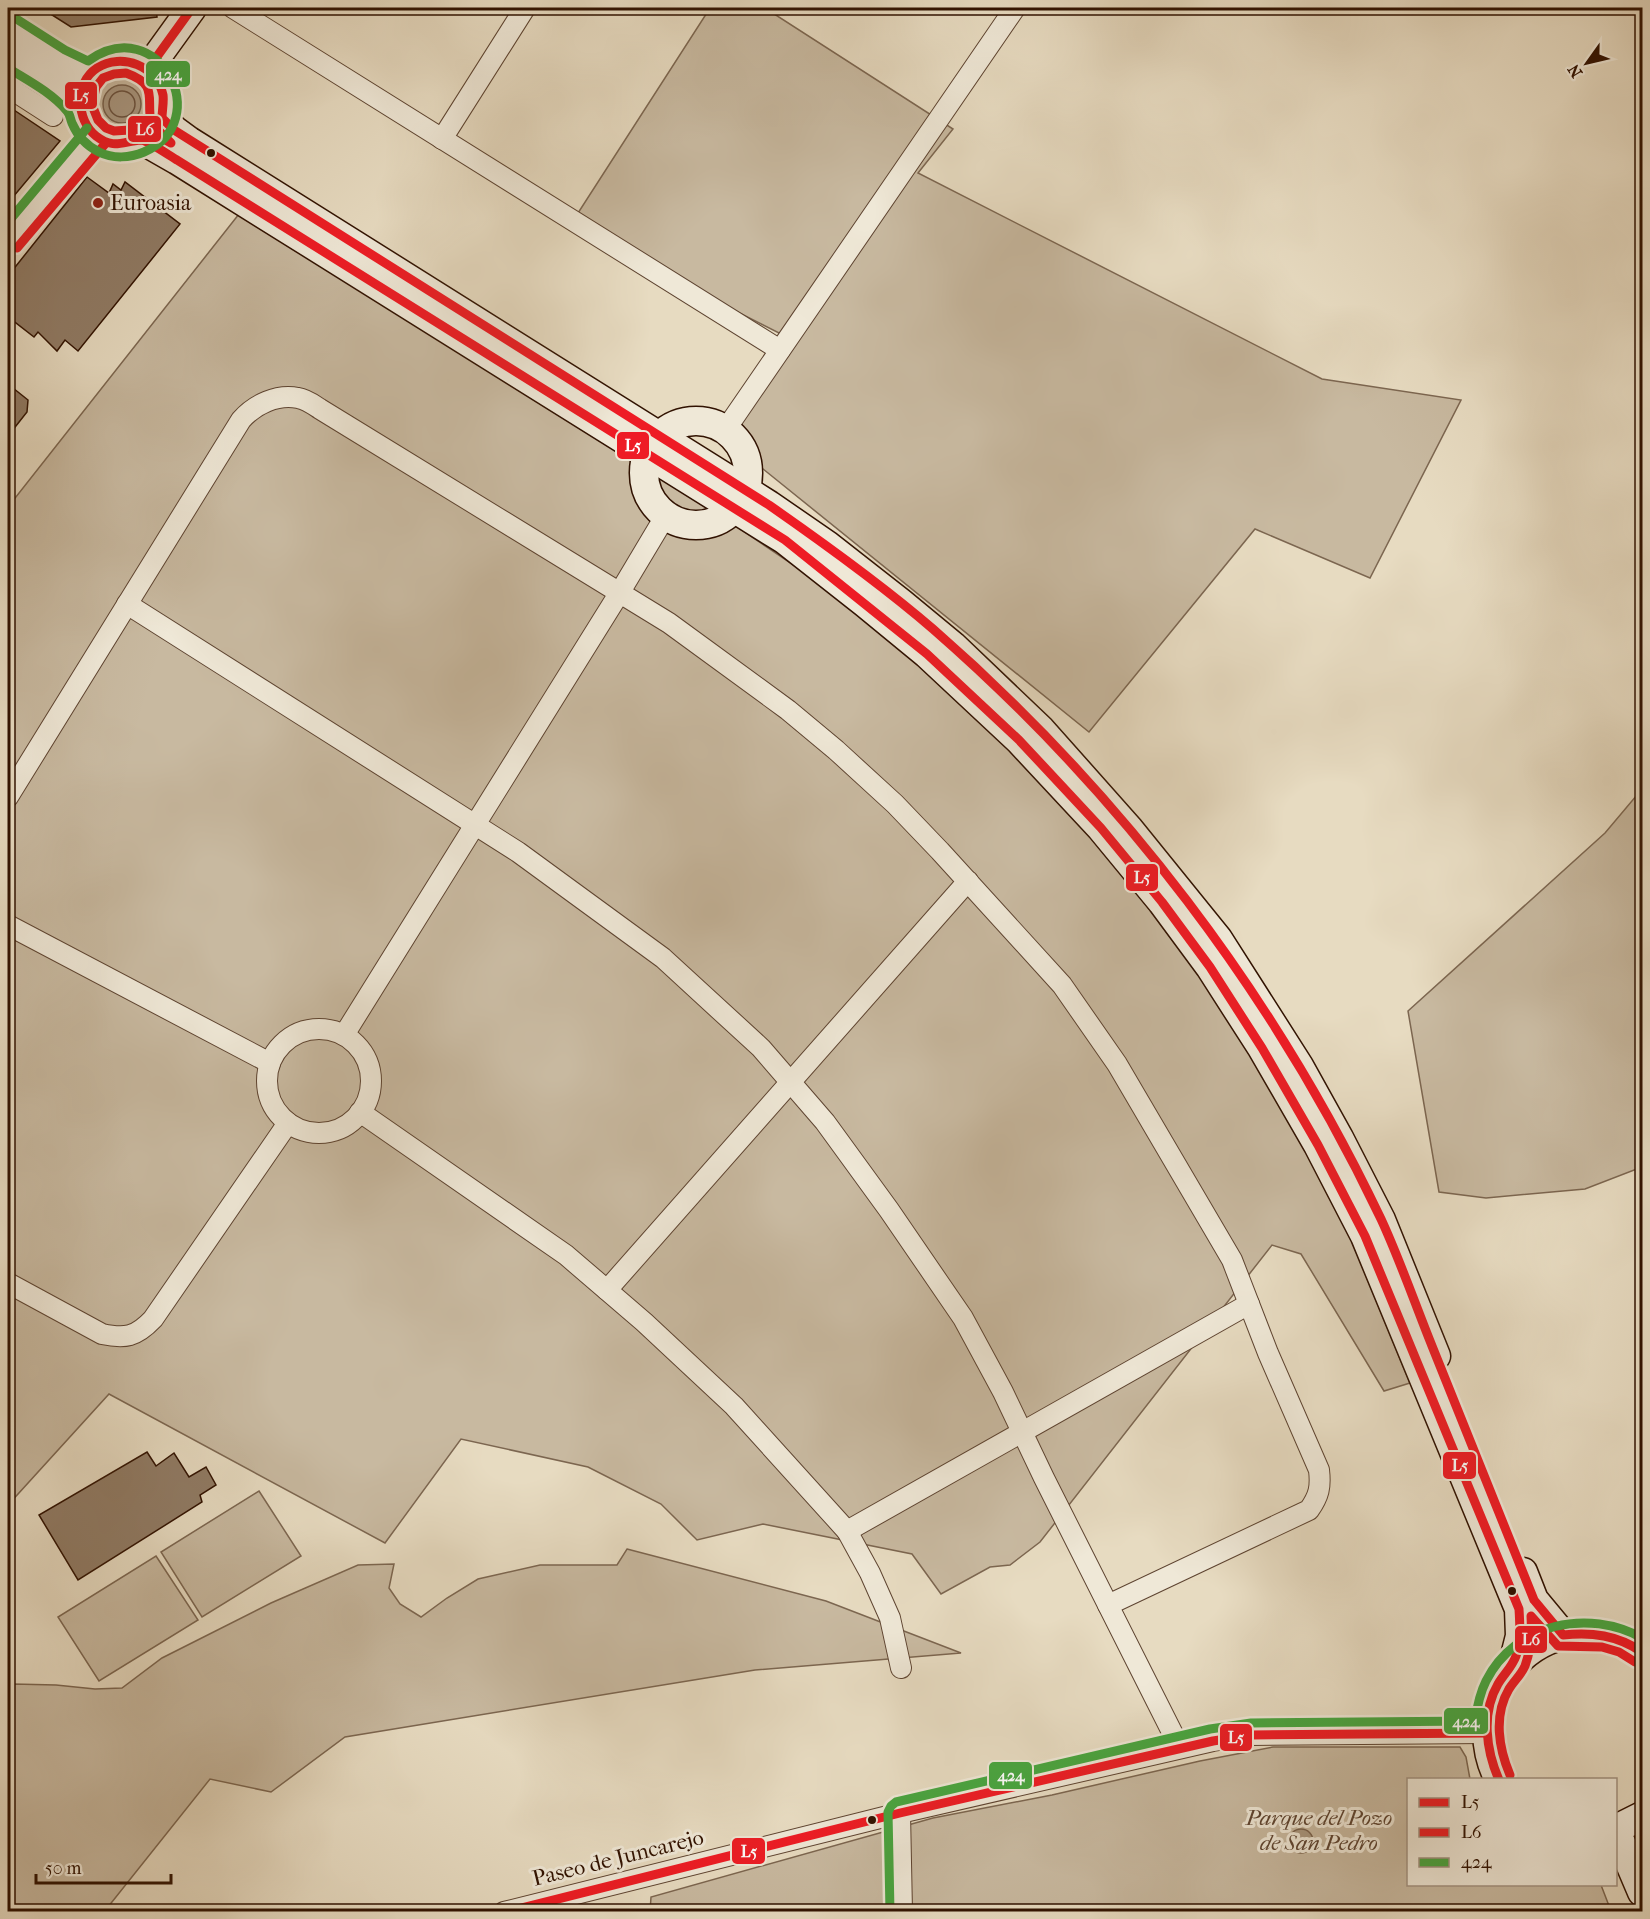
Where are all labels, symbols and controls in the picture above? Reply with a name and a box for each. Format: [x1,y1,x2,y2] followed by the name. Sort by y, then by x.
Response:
[1557,33,1617,93] north arrow
[145,60,191,88] line badge: 424
[1563,60,1586,81] text: N
[153,65,183,85] text: 424
[64,81,98,110] line badge: L5
[73,86,89,105] text: L5
[127,115,162,143] line badge: L6
[136,120,154,139] text: L6
[205,147,217,159] unlabelled marker
[110,190,192,216] place label: Euroasia
[91,196,105,210] marker: Euroasia
[616,431,650,460] line badge: L5
[625,436,641,455] text: L5
[1125,863,1159,892] line badge: L5
[1134,868,1150,887] text: L5
[1442,1451,1477,1480] line badge: L5
[1452,1456,1468,1475] text: L5
[1506,1585,1518,1597] unlabelled marker
[1514,1625,1548,1654] line badge: L6
[1522,1630,1540,1649] text: L6
[1443,1707,1489,1735] line badge: 424
[1451,1712,1481,1732] text: 424
[1219,1723,1253,1752] line badge: L5
[1228,1728,1244,1747] text: L5
[988,1761,1033,1790] line badge: 424
[996,1766,1026,1786] text: 424
[1407,1778,1617,1886] legend
[1461,1792,1480,1813] text: L5
[1245,1805,1392,1856] park label: Parque del Pozo de San Pedro
[866,1814,878,1826] unlabelled marker
[1461,1822,1482,1843] text: L6
[530,1824,706,1892] street label: Paseo de Juncarejo
[731,1837,766,1865] line badge: L5
[741,1842,757,1861] text: L5
[36,1847,171,1885] scale bar
[1461,1852,1492,1873] text: 424
[45,1858,82,1879] text: 50 m

